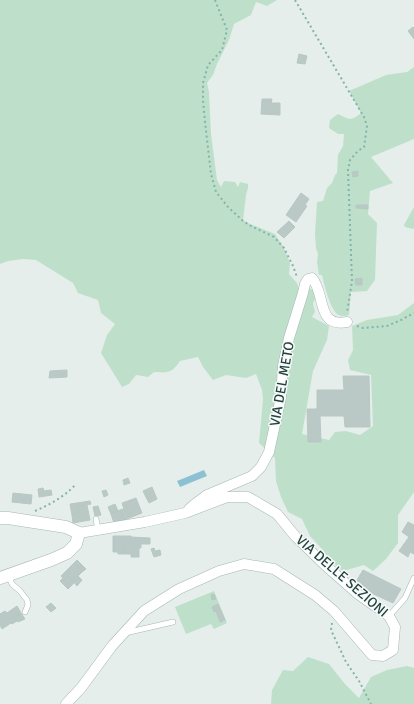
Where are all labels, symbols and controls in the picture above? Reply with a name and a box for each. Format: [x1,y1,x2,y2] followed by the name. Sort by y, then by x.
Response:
[266,340,298,428] street label: VIA DEL METO
[292,531,392,621] street label: VIA DELLE SEZIONI

